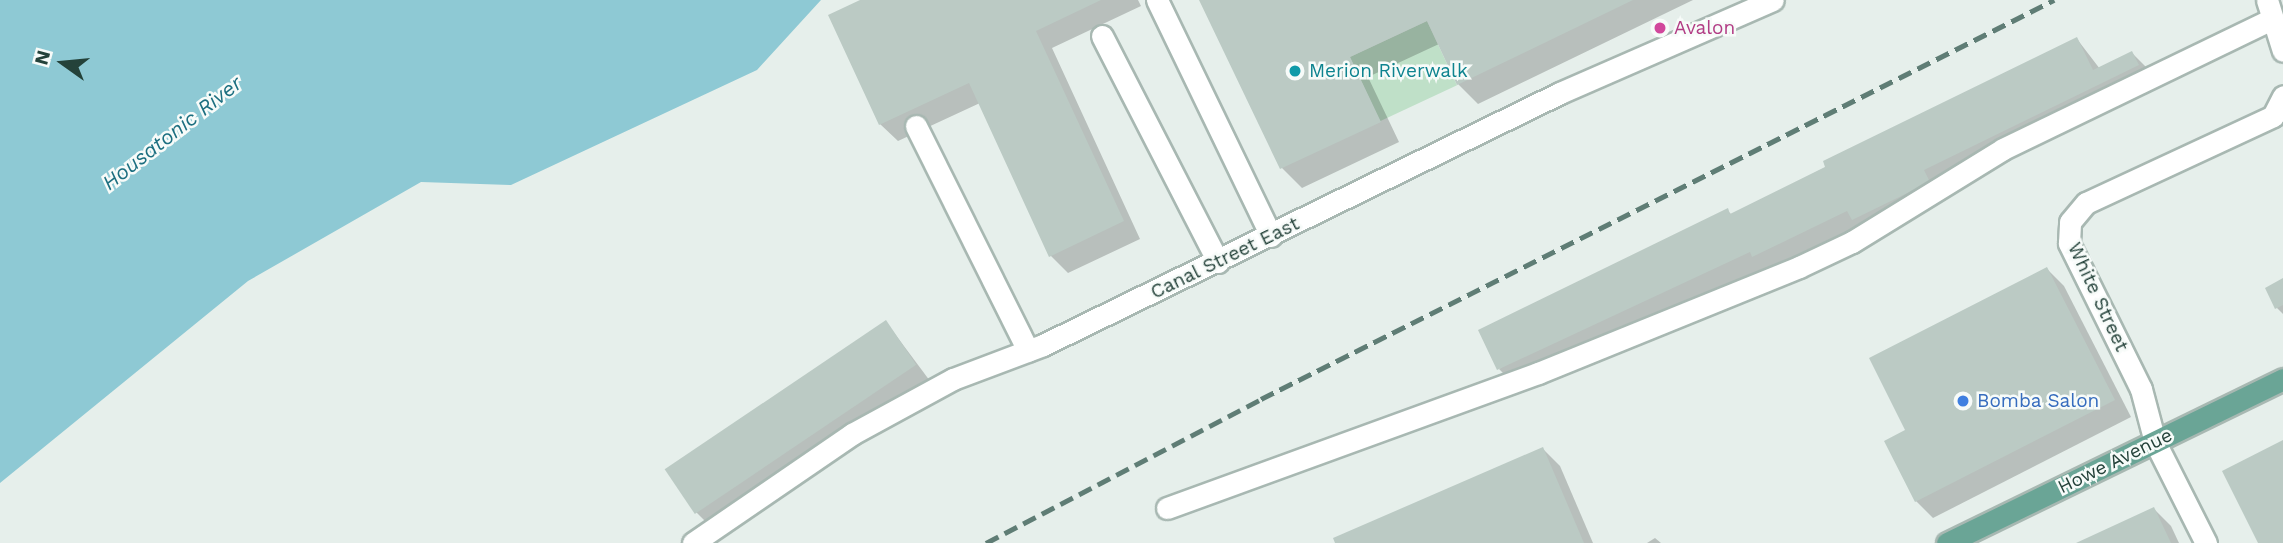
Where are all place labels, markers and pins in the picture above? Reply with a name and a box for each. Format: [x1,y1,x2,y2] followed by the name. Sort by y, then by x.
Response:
[1674,17,1735,39] place label: Avalon
[1652,20,1668,36] marker: Avalon
[1309,60,1468,82] place label: Merion Riverwalk
[1287,63,1303,79] marker: Merion Riverwalk
[1977,390,2100,412] place label: Bomba Salon
[1955,393,1971,409] marker: Bomba Salon

